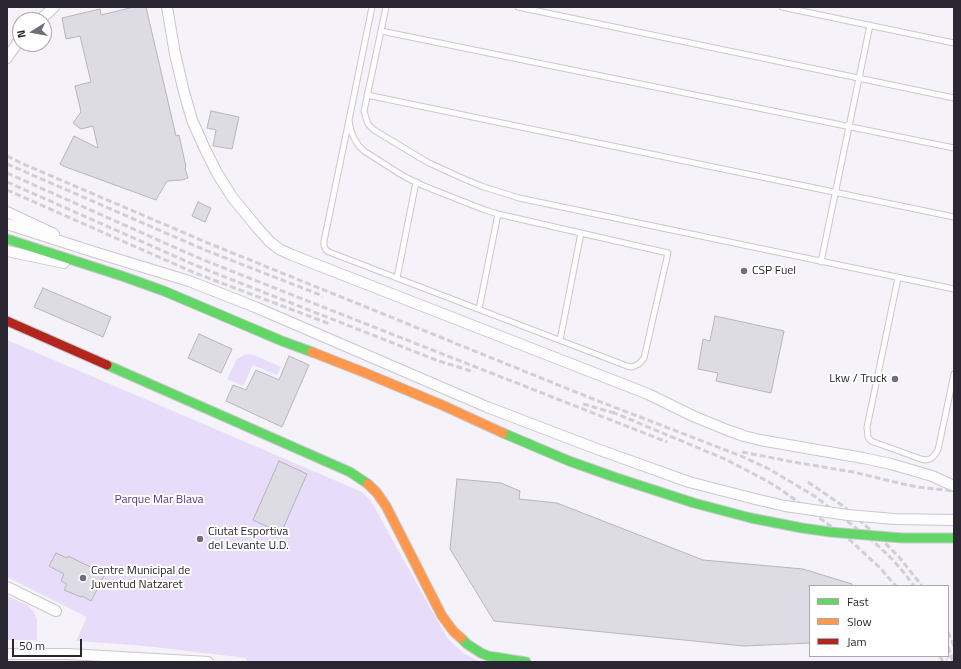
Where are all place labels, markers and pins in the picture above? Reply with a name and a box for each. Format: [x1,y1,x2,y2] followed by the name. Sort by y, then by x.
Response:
[752,264,796,278] place label: CSP Fuel
[739,266,749,276] marker: CSP Fuel
[829,372,887,386] place label: Lkw / Truck
[890,374,900,384] marker: Lkw / Truck
[208,525,289,553] place label: Ciutat Esportiva del Levante U.D.
[195,534,205,544] marker: Ciutat Esportiva del Levante U.D.
[91,564,190,592] place label: Centre Municipal de Juventud Natzaret
[78,573,88,583] marker: Centre Municipal de Juventud Natzaret

